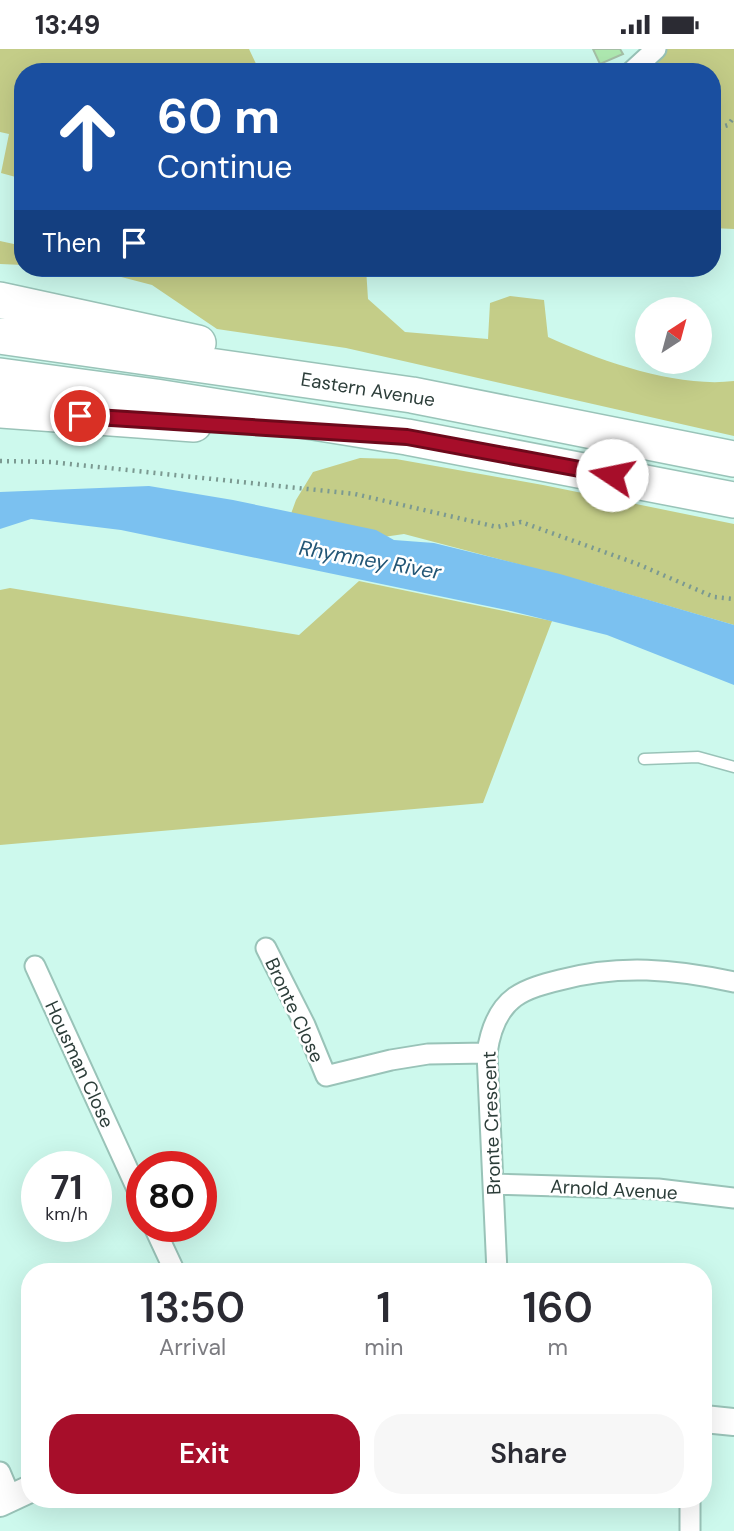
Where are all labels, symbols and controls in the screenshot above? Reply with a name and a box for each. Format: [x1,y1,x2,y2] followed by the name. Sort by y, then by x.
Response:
[35,8,100,42] text: 13:49
[157,84,280,148] text: 60 m
[42,91,133,182] icon: ahead
[157,146,292,188] text: Continue
[115,224,153,262] icon: arrive
[42,226,101,260] text: Then
[635,297,712,375] north arrow
[635,297,712,374] map controls
[299,367,437,412] street label: Eastern Avenue
[50,386,110,446] pin
[61,397,99,435] icon: arrive
[575,438,649,512] position arrow
[297,534,444,586] water label: Rhymney River
[259,954,330,1067] street label: Bronte Close
[39,997,120,1132] street label: Housman Close
[476,1051,507,1195] street label: Bronte Crescent
[126,1151,217,1242] speed limit sign: 80
[50,1164,83,1210] text: 71
[550,1174,678,1205] street label: Arnold Avenue
[45,1202,88,1226] text: km/h
[140,1280,245,1335] text: 13:50
[376,1280,391,1335] text: 1
[522,1280,593,1335] text: 160
[159,1332,226,1362] text: Arrival
[364,1332,403,1362] text: min
[547,1332,568,1362] text: m
[49,1414,360,1494] button: Exit
[374,1414,684,1494] button: Share

